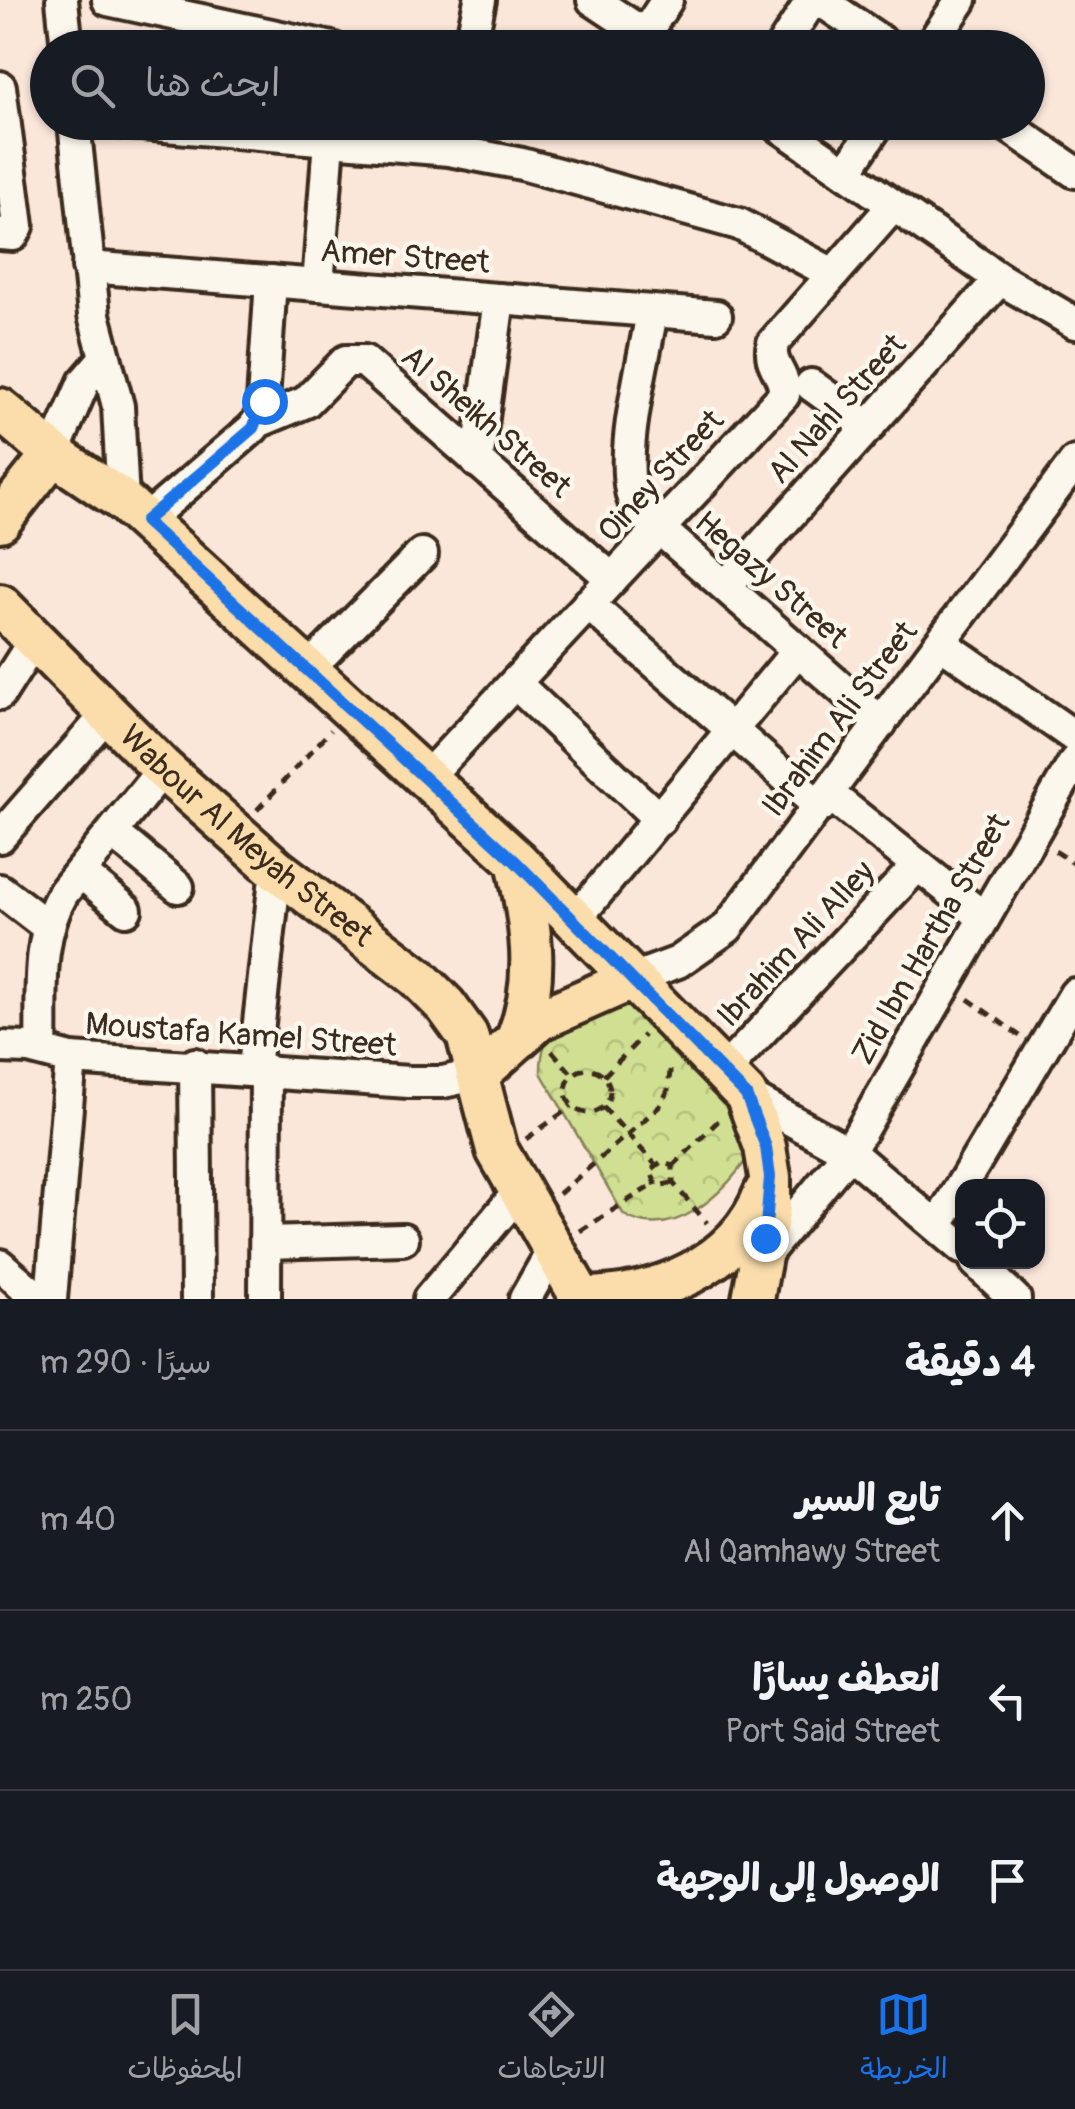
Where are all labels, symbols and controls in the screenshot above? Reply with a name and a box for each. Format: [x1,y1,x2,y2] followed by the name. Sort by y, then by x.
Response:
[30,30,1045,140] search box
[65,58,120,113] icon: search
[145,60,280,108] text: ابحث هنا
[319,231,491,283] street label: Amer Street
[759,326,915,492] street label: Al Nahl Street
[393,337,579,507] street label: Al Sheikh Street
[242,379,288,425] route start
[589,401,733,551] street label: Oiney Street
[686,503,856,657] street label: Hegazy Street
[753,613,927,825] street label: Ibrahim Ali Street
[111,717,381,956] street label: Wabour Al Meyah Street
[843,806,1019,1072] street label: Zid Ibn Hartha Street
[709,852,884,1036] street label: Ibrahim Ali Alley
[84,1004,398,1066] street label: Moustafa Kamel Street
[955,1179,1045,1269] map controls
[955,1179,1045,1269] button: locate
[743,1216,789,1262] route end
[905,1337,1035,1389] text: 4 دقيقة
[40,1343,212,1383] text: سيرًا · 290 m
[796,1475,940,1523] text: تابع السير
[980,1493,1035,1548] icon: ahead
[40,1500,116,1540] text: 40 m
[683,1532,940,1572] text: Al Qamhawy Street
[752,1655,940,1703] text: انعطف يسارًا
[980,1673,1035,1728] icon: left
[40,1680,132,1720] text: 250 m
[725,1712,940,1752] text: Port Said Street
[980,1853,1035,1908] icon: arrive
[656,1855,940,1903] text: الوصول إلى الوجهة
[127,1987,243,2093] tab: المحفوظات
[497,1987,606,2093] tab: الاتجاهات
[860,1987,948,2093] tab: الخريطة

